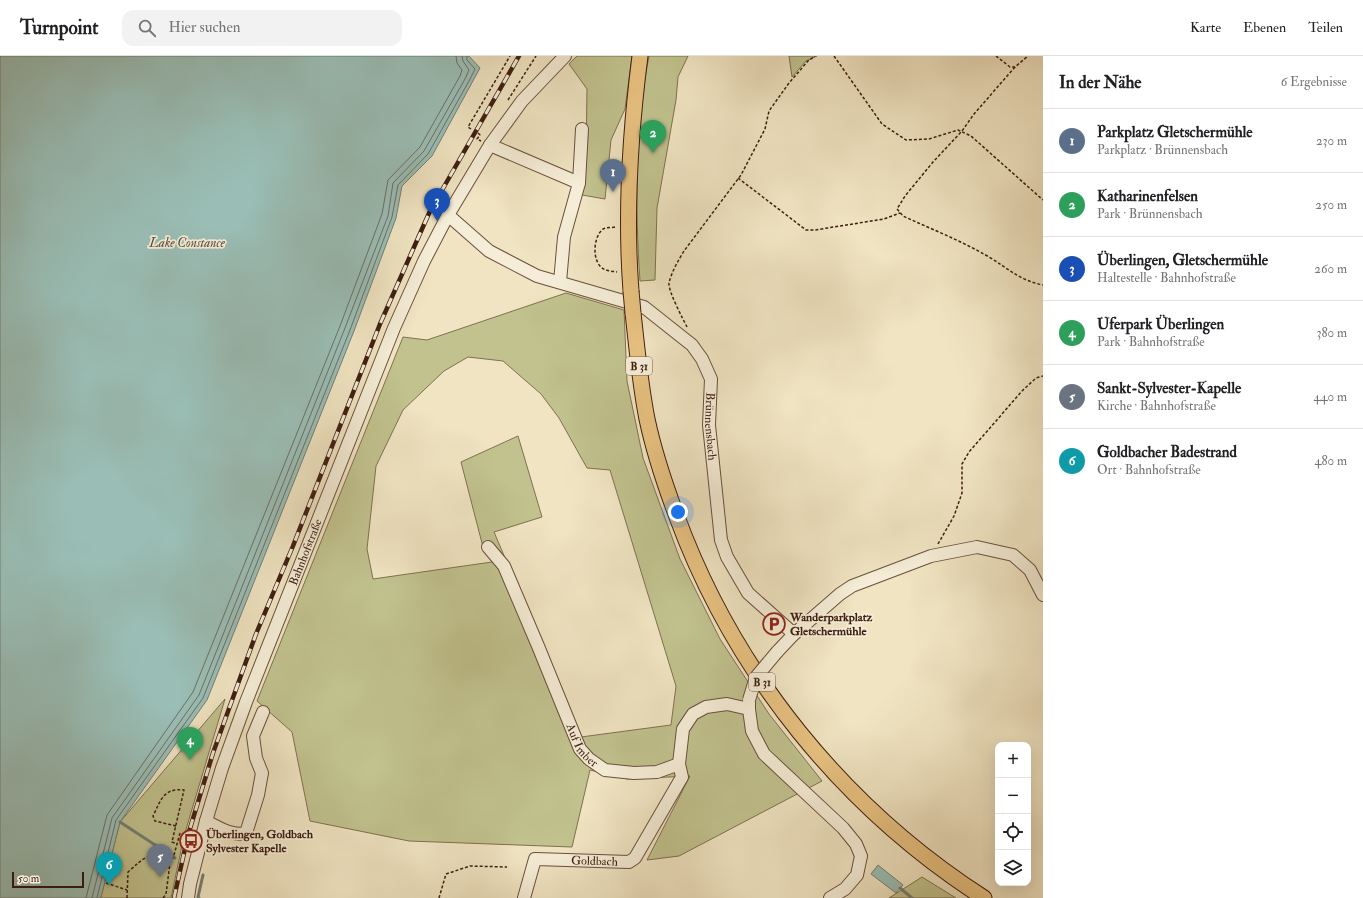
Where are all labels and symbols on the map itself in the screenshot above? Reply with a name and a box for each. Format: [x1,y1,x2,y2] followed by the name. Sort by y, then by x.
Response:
[640,120,666,153] pin: 2
[600,159,626,192] pin: 1
[424,188,450,221] pin: 3
[148,235,225,251] water label: Lake Constance
[626,357,652,375] road number: B 31
[701,392,720,462] street label: Brünnensbach
[668,502,688,522] your location
[285,517,325,587] street label: Bahnhofstraße
[789,610,873,639] place label: Wanderparkplatz Gletschermühle
[761,611,787,637] parking icon: Wanderparkplatz Gletschermühle
[749,673,775,691] road number: B 31
[563,720,601,771] street label: Auf Imber
[177,727,203,760] pin: 4
[206,827,314,856] place label: Überlingen, Goldbach Sylvester Kapelle
[178,828,204,854] bus stop icon: Überlingen, Goldbach Sylvester Kapelle
[147,844,173,877] pin: 5
[96,852,122,885] pin: 6
[571,853,619,869] street label: Goldbach
[12,870,84,889] scale bar

